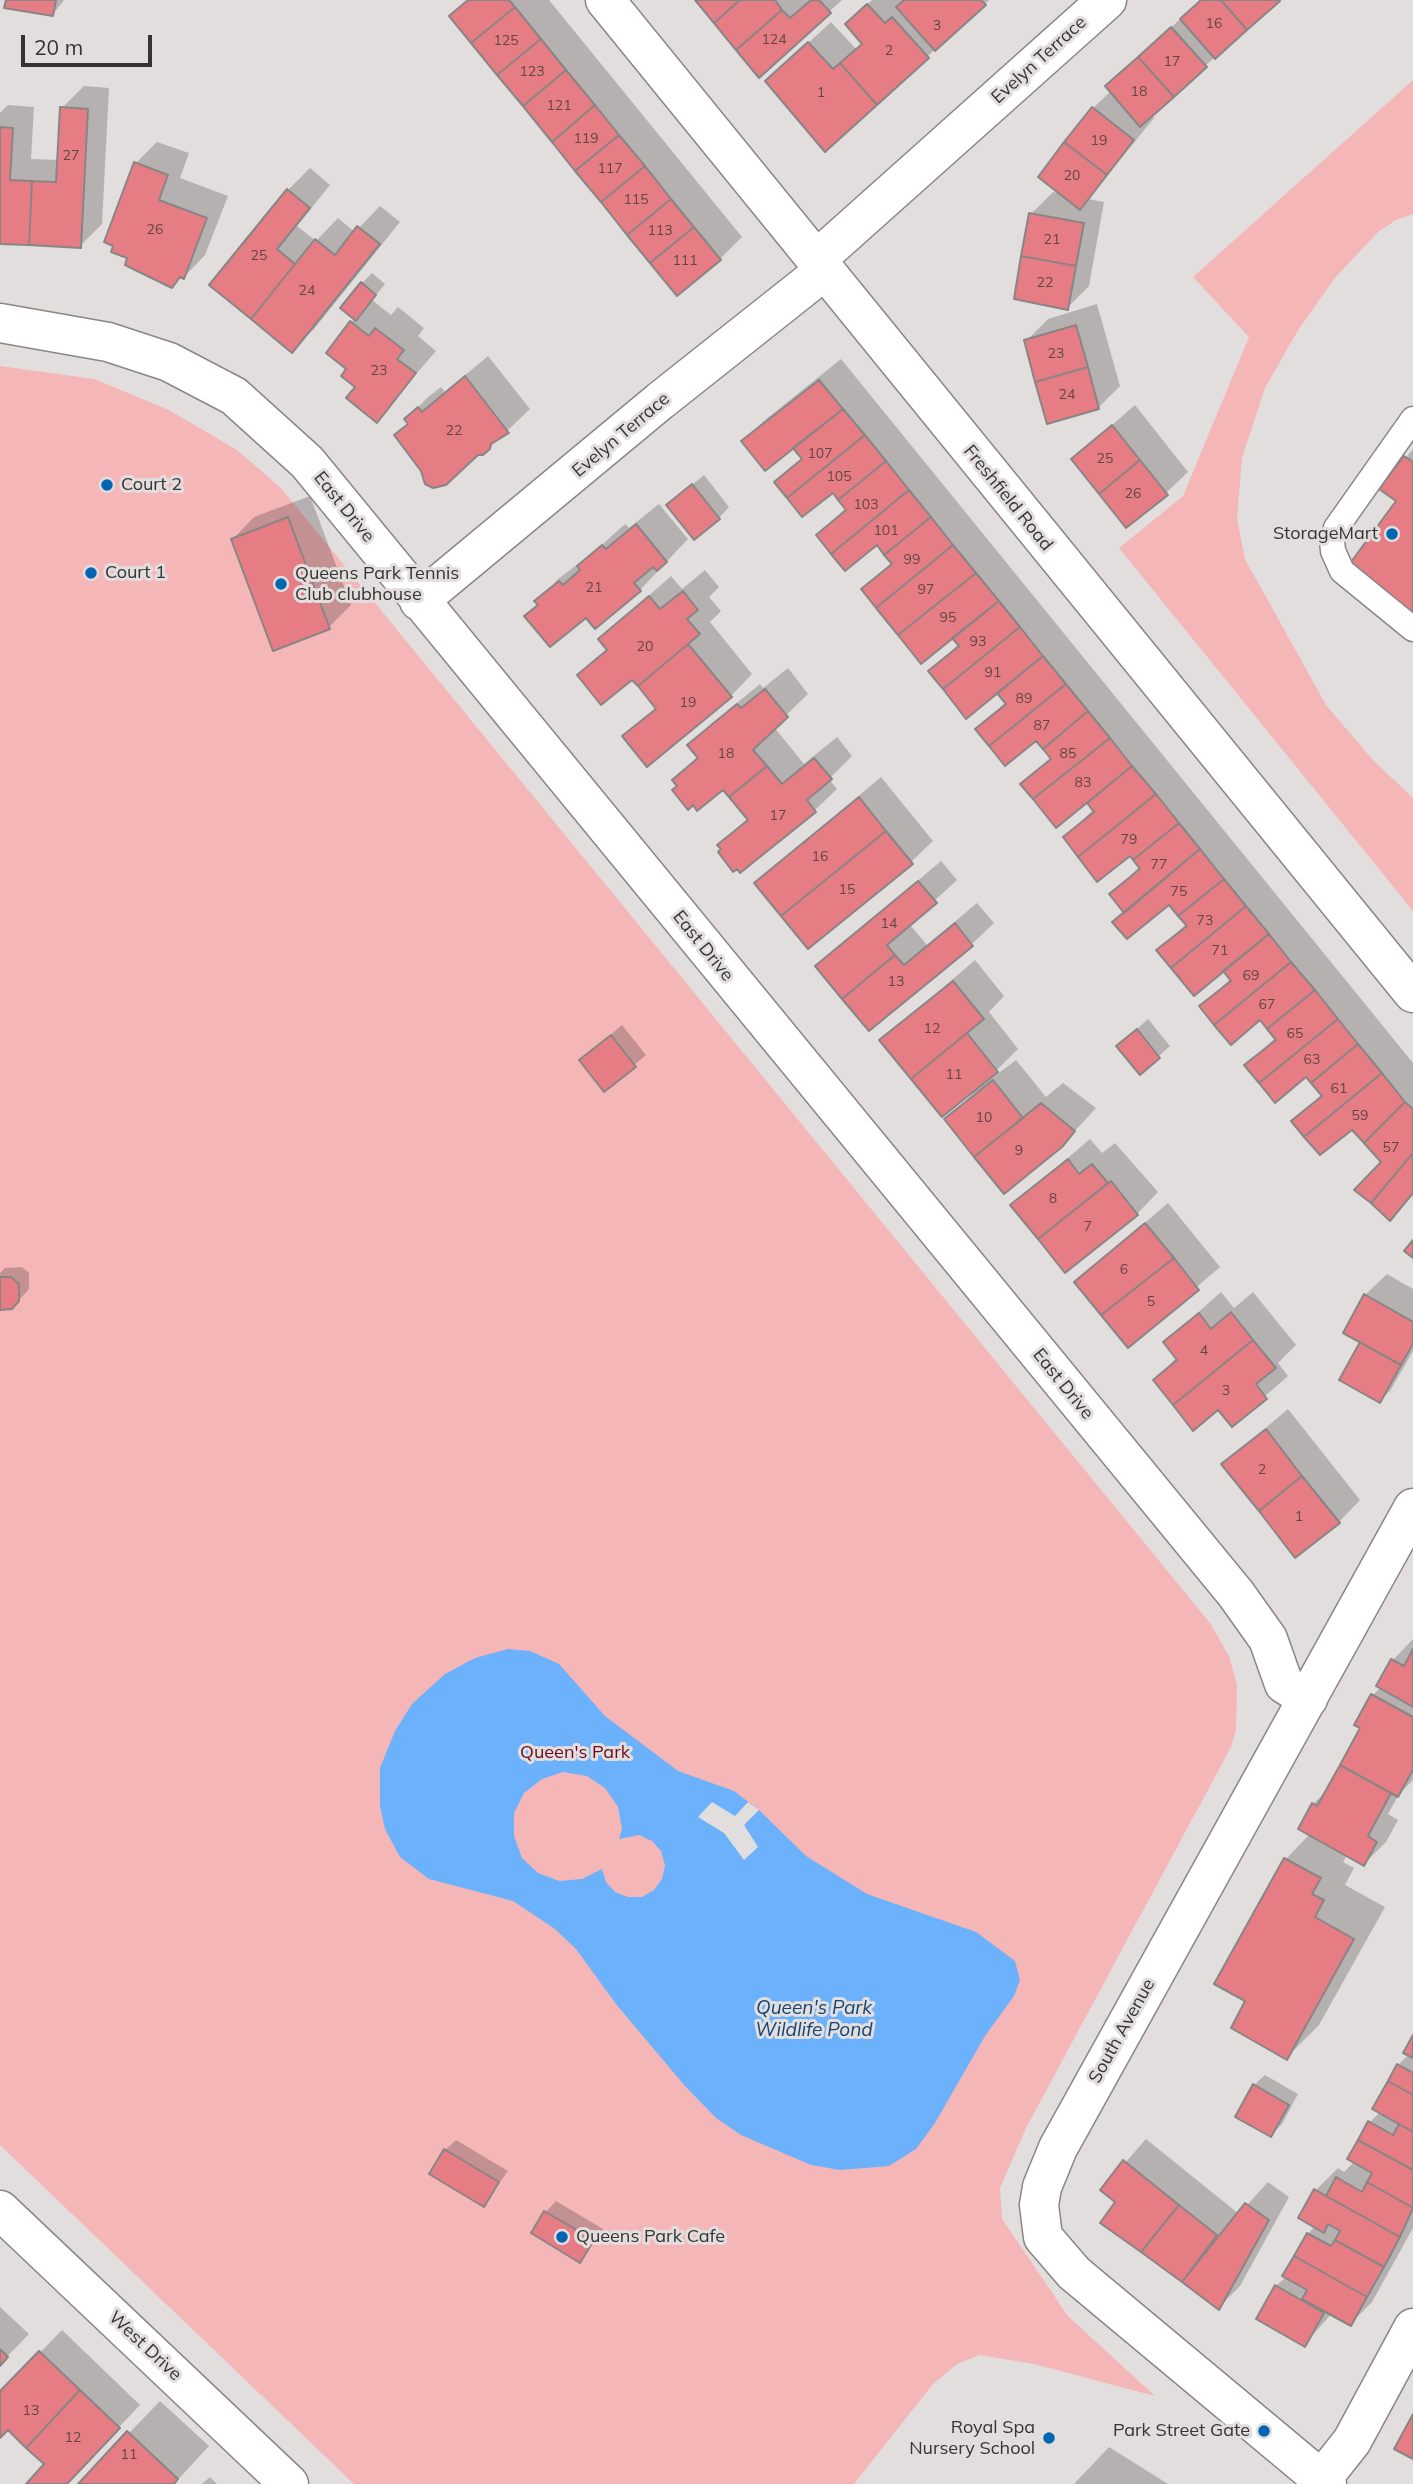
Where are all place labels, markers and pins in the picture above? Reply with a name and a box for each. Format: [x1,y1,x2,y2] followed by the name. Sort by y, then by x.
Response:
[121,474,182,496] place label: Court 2
[99,477,115,493] marker: Court 2
[1273,523,1378,545] place label: StorageMart
[1384,526,1400,542] marker: StorageMart
[105,562,166,584] place label: Court 1
[295,563,459,606] place label: Queens Park Tennis Club clubhouse
[83,565,99,581] marker: Court 1
[273,576,289,592] marker: Queens Park Tennis Club clubhouse
[576,2226,725,2248] place label: Queens Park Cafe
[554,2229,570,2245] marker: Queens Park Cafe
[909,2417,1035,2460] place label: Royal Spa Nursery School
[1113,2420,1250,2442] place label: Park Street Gate
[1256,2423,1272,2439] marker: Park Street Gate
[1041,2430,1057,2446] marker: Royal Spa Nursery School

